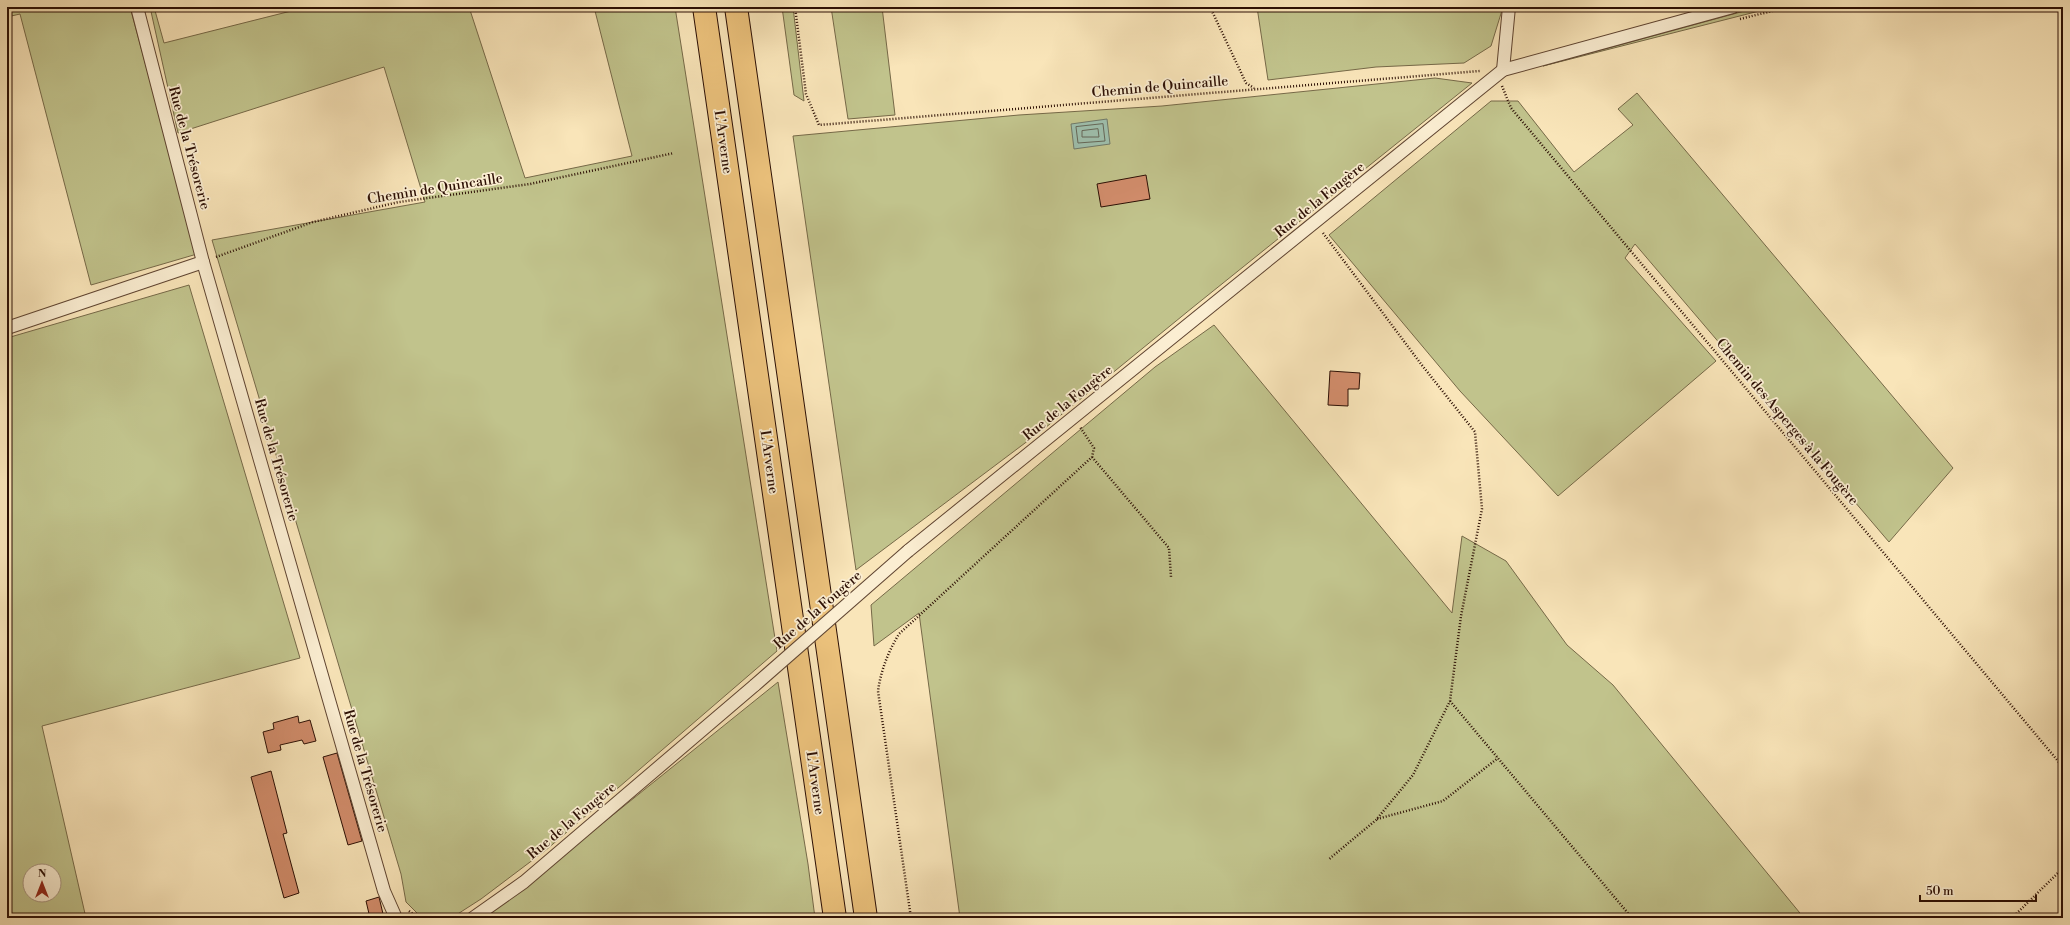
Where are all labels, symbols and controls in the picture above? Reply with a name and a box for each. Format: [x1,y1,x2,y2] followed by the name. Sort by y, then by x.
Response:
[1091,72,1229,102] street label: Chemin de Quincaille
[164,84,214,212] street label: Rue de la Trésorerie
[710,109,736,175] street label: L'Arverne
[1271,158,1369,242] street label: Rue de la Fougère
[366,169,504,209] street label: Chemin de Quincaille
[1712,335,1862,509] street label: Chemin des Asperges à la Fougère
[1019,361,1117,445] street label: Rue de la Fougère
[250,397,302,523] street label: Rue de la Trésorerie
[756,429,782,495] street label: L'Arverne
[770,567,866,653] street label: Rue de la Fougère
[339,708,391,834] street label: Rue de la Trésorerie
[802,750,828,816] street label: L'Arverne
[524,778,620,864] street label: Rue de la Fougère
[22,863,62,903] north arrow
[38,867,47,881] text: N
[1920,877,2036,903] scale bar
[1926,884,1954,899] text: 50 m

